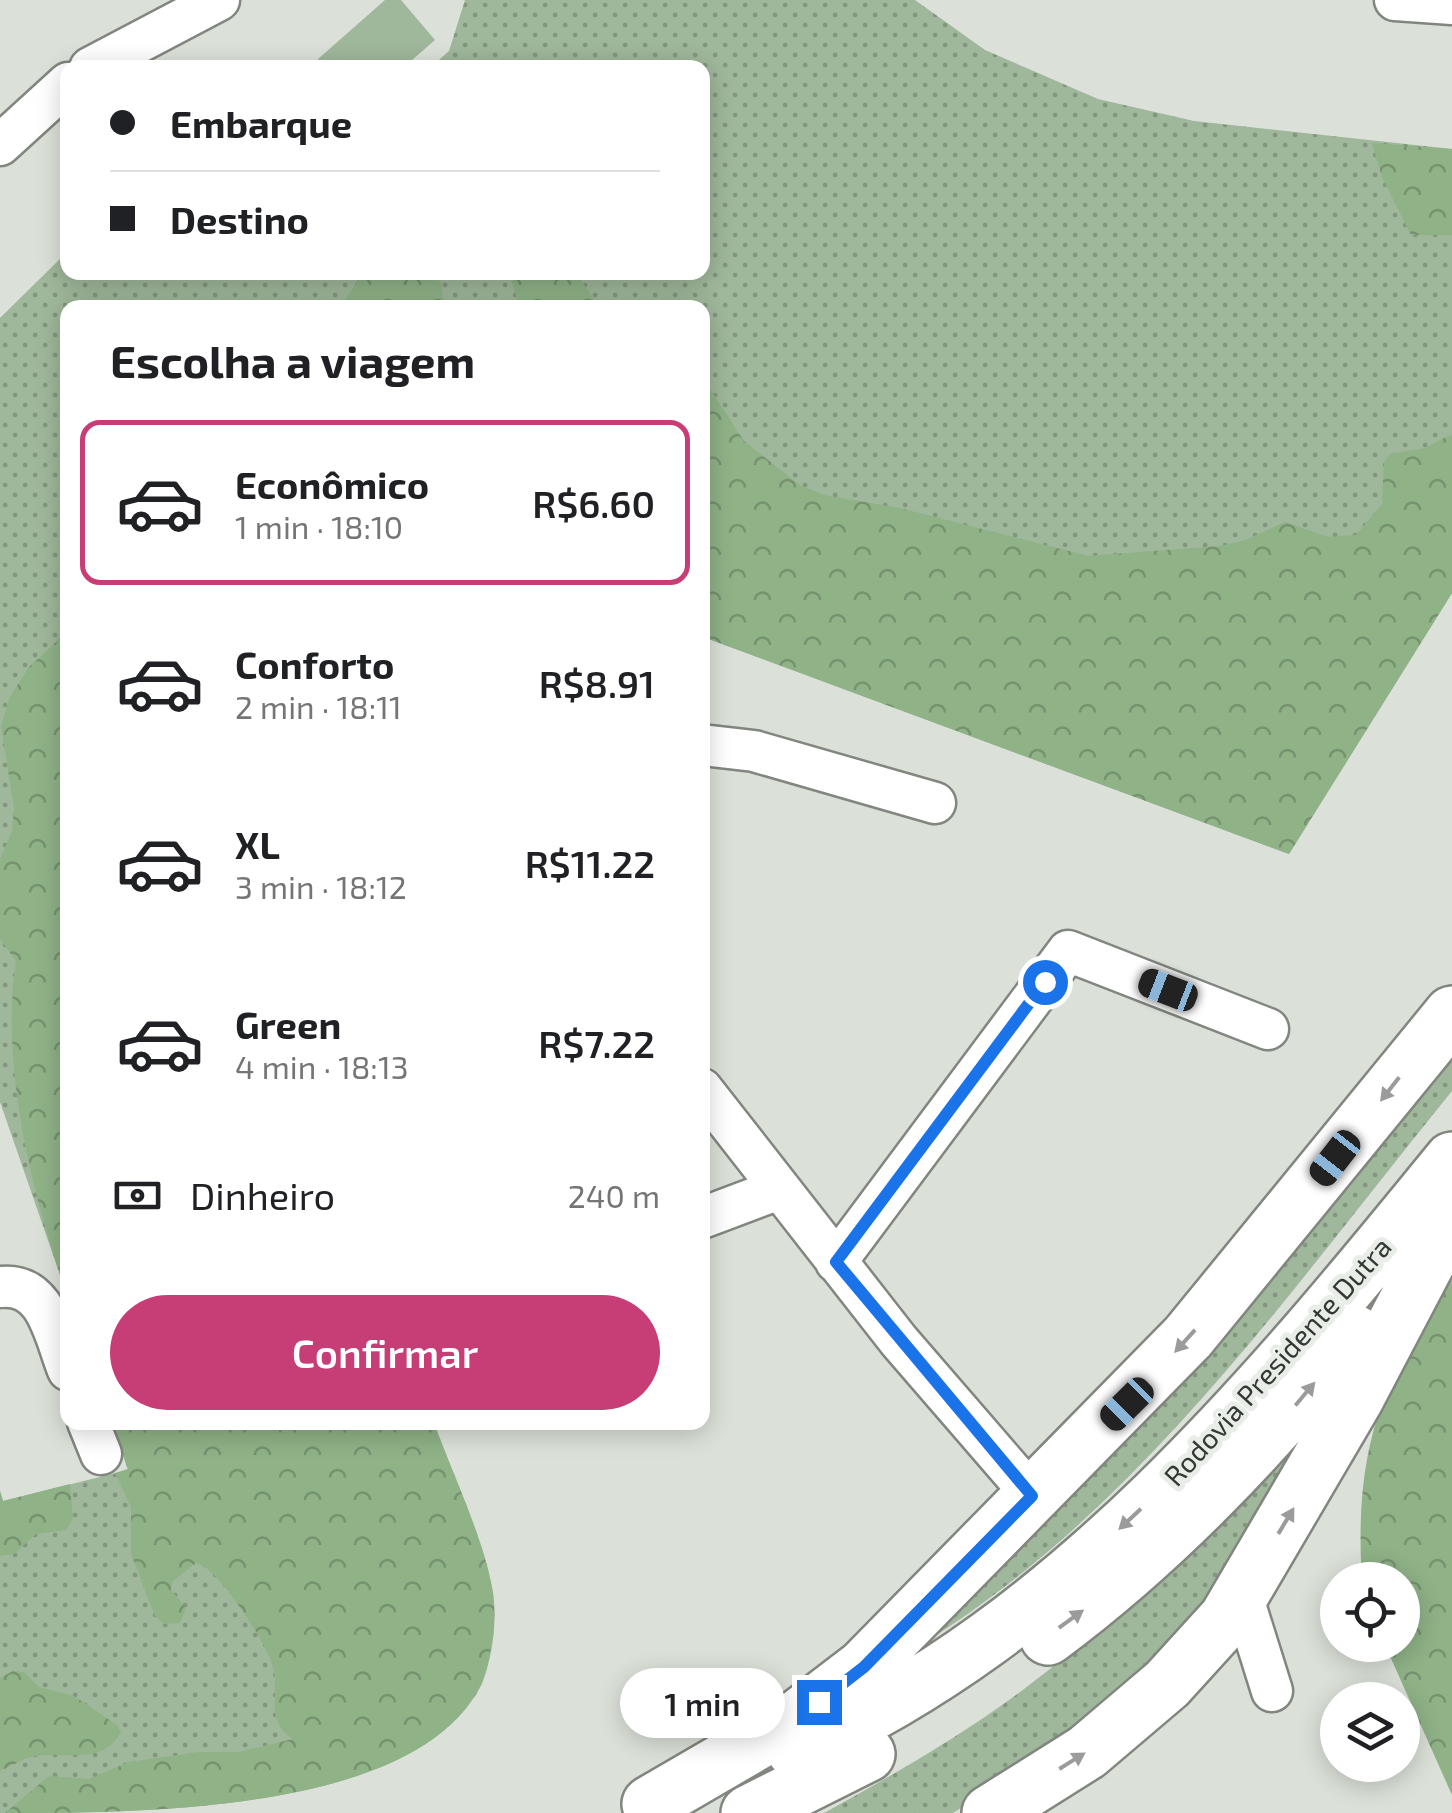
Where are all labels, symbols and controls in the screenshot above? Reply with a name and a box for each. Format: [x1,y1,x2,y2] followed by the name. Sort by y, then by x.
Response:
[170,100,352,146] text: Embarque
[170,196,309,242] text: Destino
[110,333,475,387] text: Escolha a viagem
[115,458,205,548] icon: car
[235,461,429,507] text: Econômico
[532,480,655,526] text: R$6.60
[235,507,403,545] text: 1 min · 18:10
[115,638,205,728] icon: car
[235,641,394,687] text: Conforto
[539,660,655,706] text: R$8.91
[235,687,402,725] text: 2 min · 18:11
[115,818,205,908] icon: car
[235,821,280,867] text: XL
[525,840,655,886] text: R$11.22
[235,867,407,905] text: 3 min · 18:12
[1023,960,1068,1005] route start
[1135,965,1201,1015] car
[115,998,205,1088] icon: car
[235,1001,341,1047] text: Green
[538,1020,655,1066] text: R$7.22
[235,1047,408,1085] text: 4 min · 18:13
[1380,1076,1401,1102] one-way arrow
[1305,1125,1365,1191] car
[110,1168,165,1223] icon: cash
[190,1172,335,1218] text: Dinheiro
[568,1176,660,1214] text: 240 m
[1156,1230,1398,1492] street label: Rodovia Presidente Dutra
[110,1295,660,1410] button: Confirmar
[1174,1328,1196,1353] one-way arrow
[1095,1372,1159,1436] car
[1294,1382,1315,1407] one-way arrow
[1118,1507,1142,1530] one-way arrow
[1277,1507,1294,1535] one-way arrow
[1320,1562,1420,1782] map controls
[1320,1562,1420,1662] button: locate
[1058,1610,1084,1630] one-way arrow
[619,1667,784,1737] callout: 1 min
[797,1680,842,1725] route end
[1320,1682,1420,1782] button: layers
[665,1684,740,1722] text: 1 min
[1059,1752,1086,1771] one-way arrow

